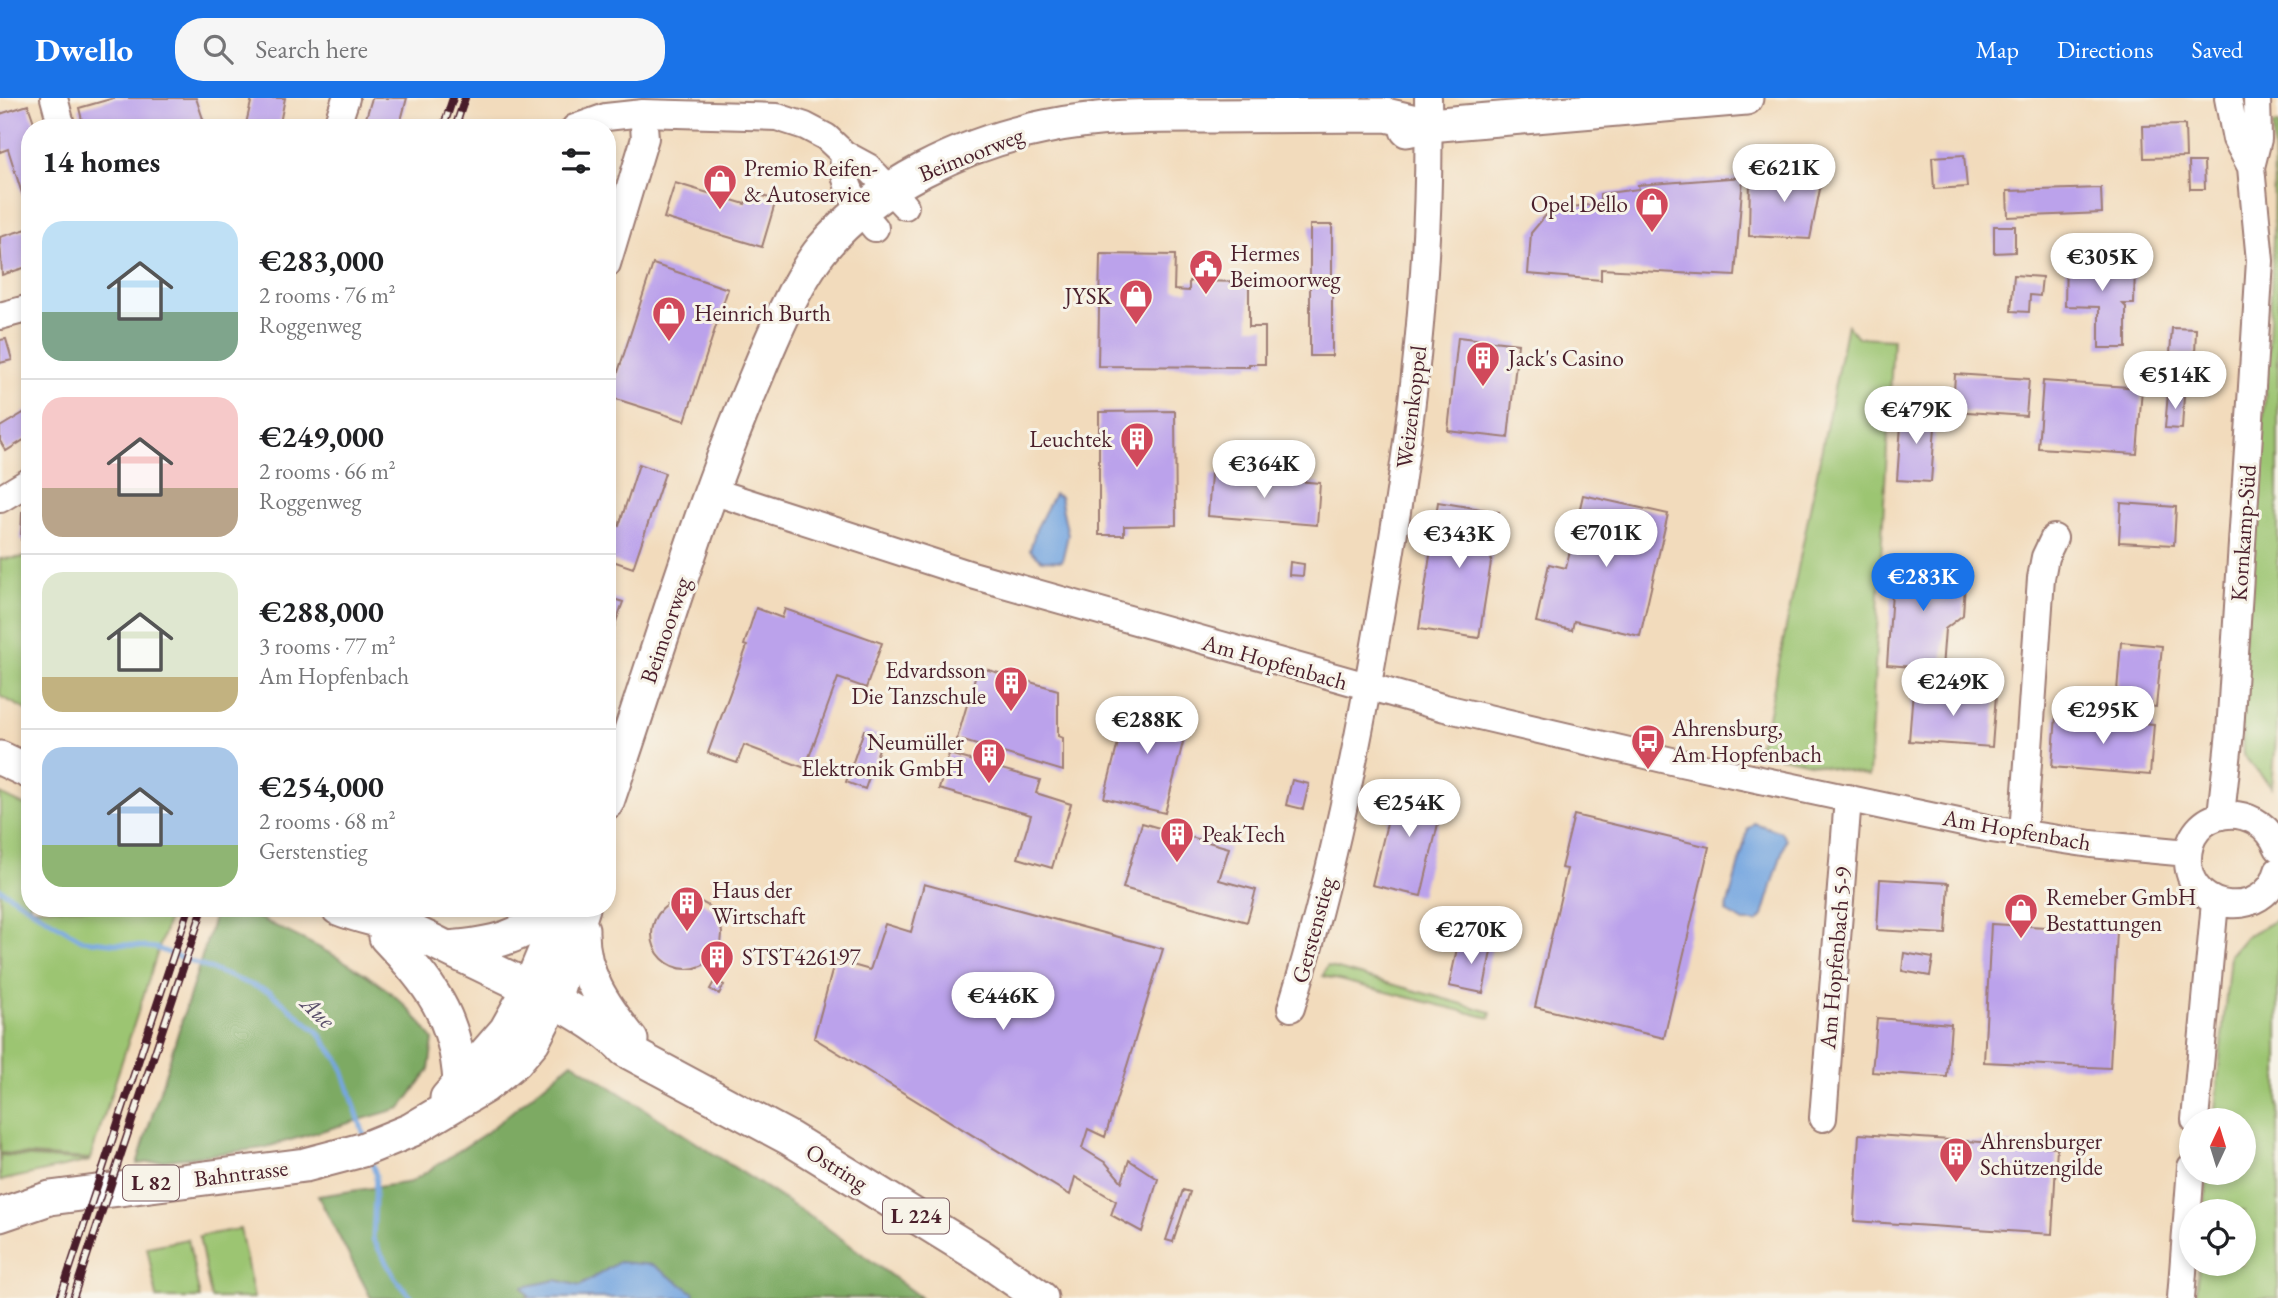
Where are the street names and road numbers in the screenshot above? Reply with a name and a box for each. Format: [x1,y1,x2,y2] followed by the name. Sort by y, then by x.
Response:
[914,119,1029,189] street label: Beimoorweg
[1389,343,1433,470] street label: Weizenkoppel
[2223,463,2263,603] street label: Kornkamp-Süd
[633,572,698,687] street label: Beimoorweg
[1198,627,1351,697] street label: Am Hopfenbach
[1940,802,2094,858] street label: Am Hopfenbach
[1812,866,1858,1051] street label: Am Hopfenbach 5-9
[1284,873,1342,986] street label: Gerstenstieg
[800,1136,874,1198] street label: Ostring
[192,1152,290,1194] street label: Bahntrasse
[123,1166,179,1200] road number: L 82
[883,1198,949,1234] road number: L 224

